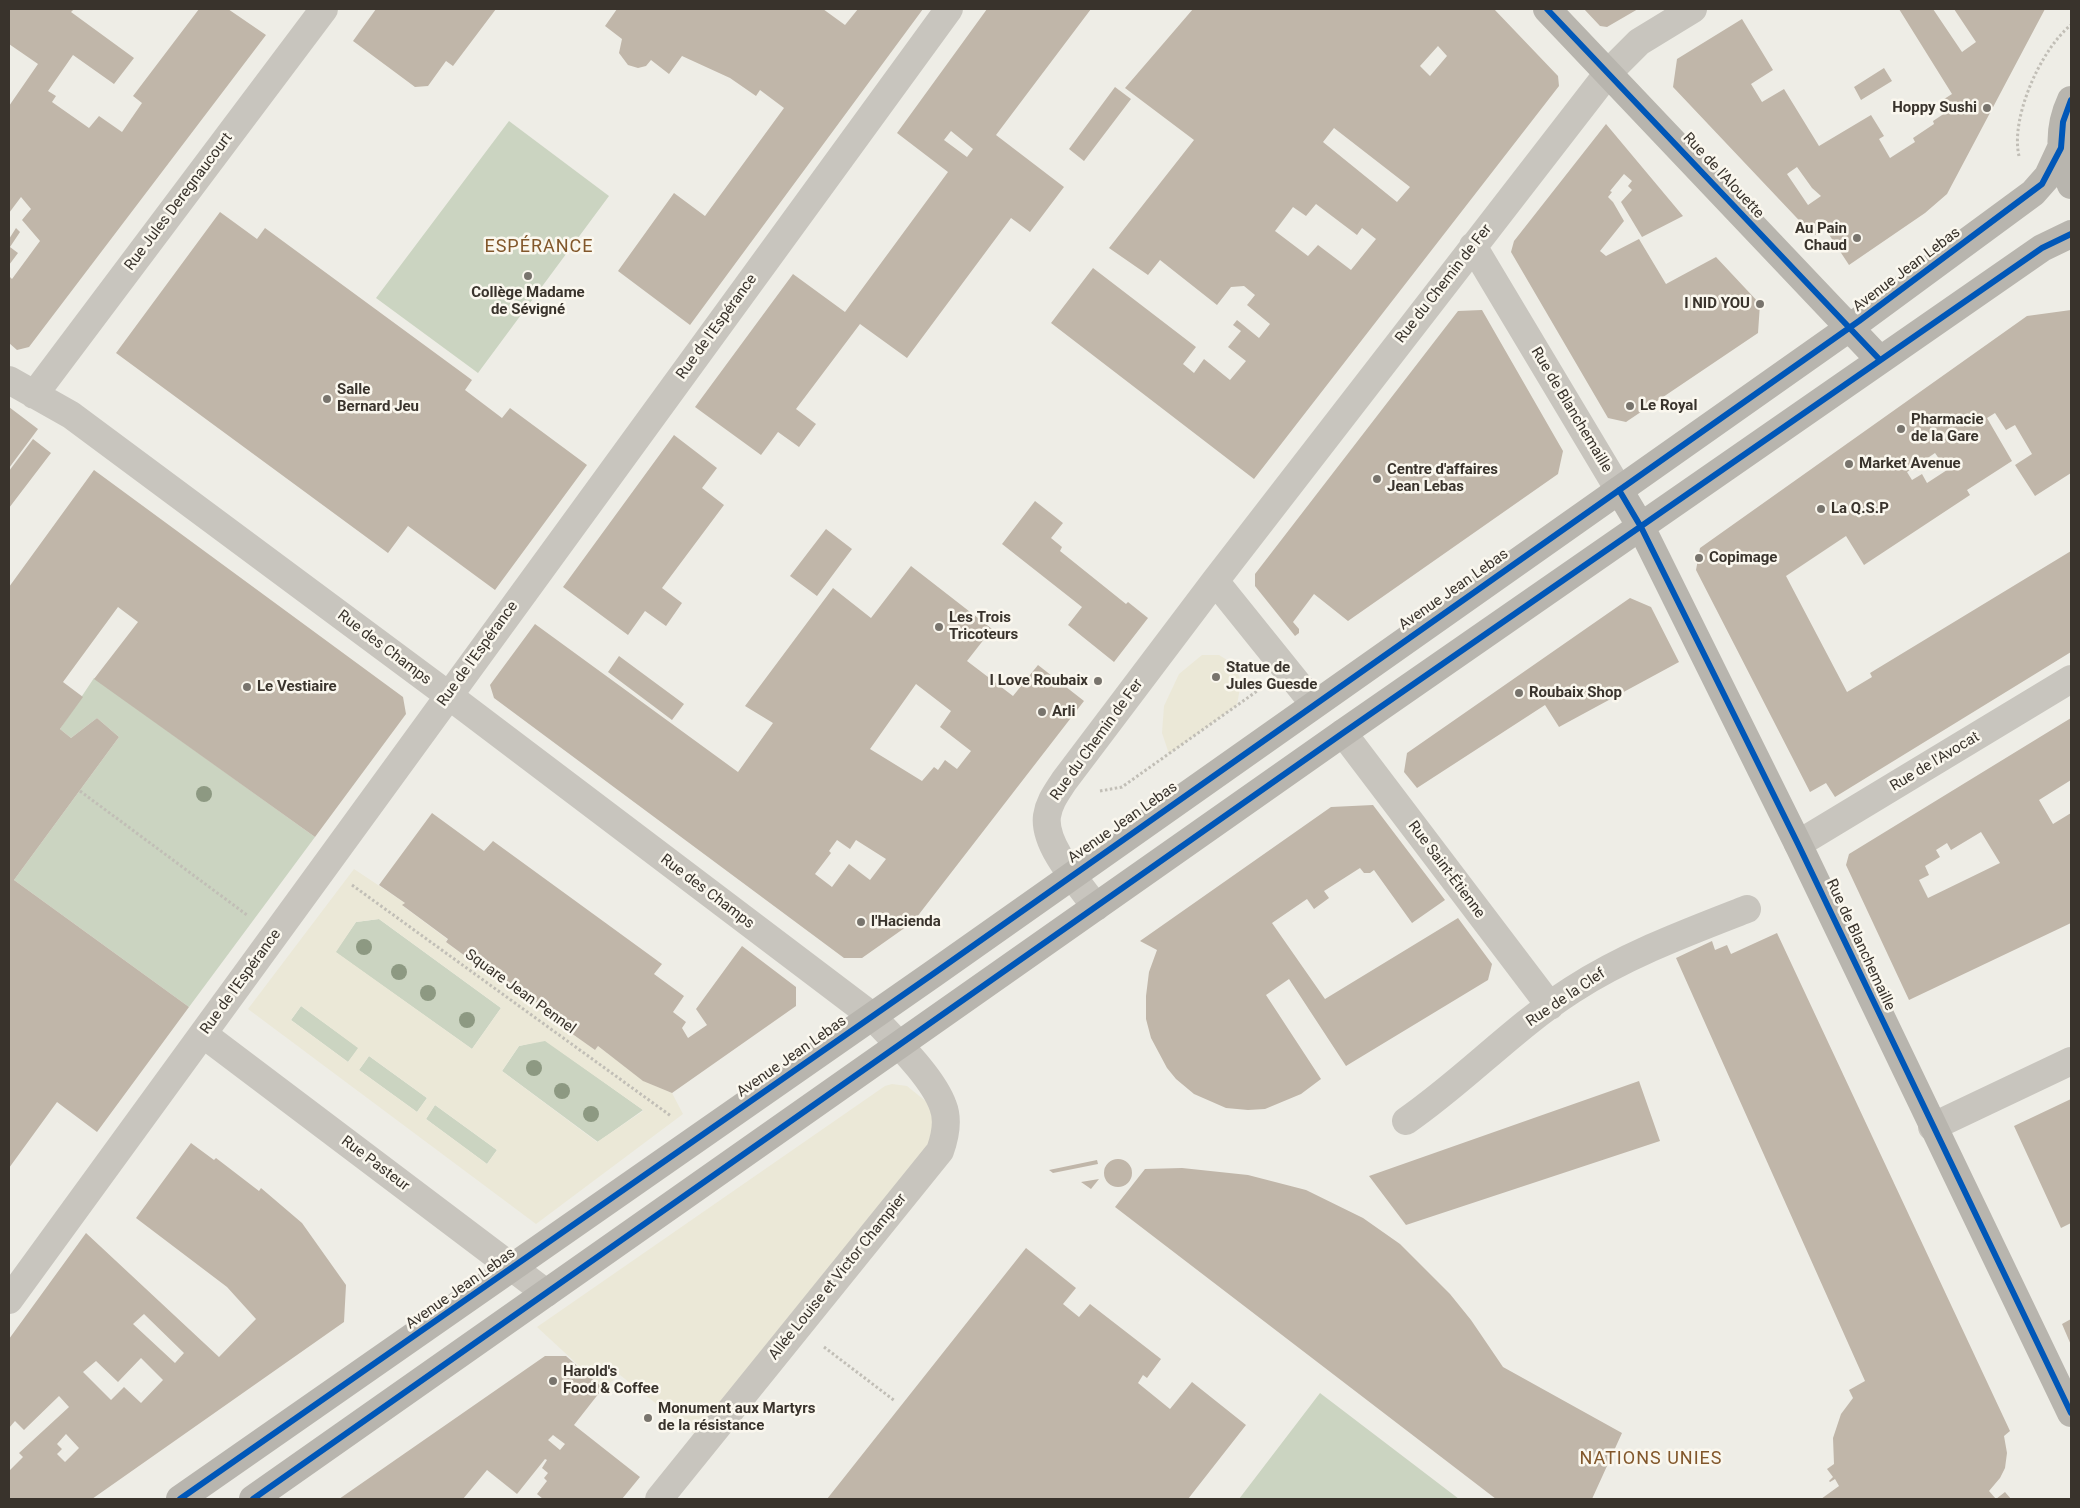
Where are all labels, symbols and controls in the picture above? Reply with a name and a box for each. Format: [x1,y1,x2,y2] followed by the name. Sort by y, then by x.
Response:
[1892,99,1977,117] place label: Hoppy Sushi
[1981,102,1993,114] marker: Hoppy Sushi
[1679,129,1767,223] street label: Rue de l'Alouette
[121,130,237,274] street label: Rue Jules Deregnaucourt
[1795,220,1847,255] place label: Au Pain Chaud
[1392,221,1496,347] street label: Rue du Chemin de Fer
[1850,224,1964,316] street label: Avenue Jean Lebas
[1851,232,1863,244] marker: Au Pain Chaud
[483,236,595,258] district label: ESPÉRANCE
[522,270,534,282] marker: Collège Madame de Sévigné
[673,271,761,383] street label: Rue de l'Espérance
[471,284,585,319] place label: Collège Madame de Sévigné
[1684,295,1750,313] place label: I NID YOU
[1754,298,1766,310] marker: I NID YOU
[1526,344,1616,476] street label: Rue de Blanchemaille
[337,381,419,416] place label: Salle Bernard Jeu
[321,393,333,405] marker: Salle Bernard Jeu
[1640,397,1697,415] place label: Le Royal
[1624,400,1636,412] marker: Le Royal
[1911,411,1983,446] place label: Pharmacie de la Gare
[1895,423,1907,435] marker: Pharmacie de la Gare
[1859,455,1961,473] place label: Market Avenue
[1843,458,1855,470] marker: Market Avenue
[1387,461,1498,496] place label: Centre d'affaires Jean Lebas
[1371,473,1383,485] marker: Centre d'affaires Jean Lebas
[1831,500,1889,518] place label: La Q.S.P
[1815,503,1827,515] marker: La Q.S.P
[1396,545,1512,635] street label: Avenue Jean Lebas
[1709,549,1777,567] place label: Copimage
[1693,552,1705,564] marker: Copimage
[434,598,522,710] street label: Rue de l'Espérance
[334,607,434,689] street label: Rue des Champs
[949,609,1018,644] place label: Les Trois Tricoteurs
[933,621,945,633] marker: Les Trois Tricoteurs
[1226,659,1317,694] place label: Statue de Jules Guesde
[1210,671,1222,683] marker: Statue de Jules Guesde
[990,672,1088,690] place label: I Love Roubaix
[1092,675,1104,687] marker: I Love Roubaix
[1047,676,1147,804] street label: Rue du Chemin de Fer
[257,678,337,696] place label: Le Vestiaire
[241,681,253,693] marker: Le Vestiaire
[1529,684,1622,702] place label: Roubaix Shop
[1513,687,1525,699] marker: Roubaix Shop
[1052,703,1076,721] place label: Arli
[1036,706,1048,718] marker: Arli
[1887,728,1983,796] street label: Rue de l'Avocat
[1065,778,1181,868] street label: Avenue Jean Lebas
[1404,818,1488,922] street label: Rue Saint-Étienne
[657,851,757,933] street label: Rue des Champs
[1822,876,1898,1014] street label: Rue de Blanchemaille
[871,913,941,931] place label: l'Hacienda
[855,916,867,928] marker: l'Hacienda
[197,926,285,1038] street label: Rue de l'Espérance
[461,946,579,1038] street label: Square Jean Pennel
[1523,965,1609,1031] street label: Rue de la Clef
[734,1012,850,1102] street label: Avenue Jean Lebas
[337,1133,413,1195] street label: Rue Pasteur
[765,1190,911,1364] street label: Allée Louise et Victor Champier
[403,1244,519,1334] street label: Avenue Jean Lebas
[563,1363,659,1398] place label: Harold's Food & Coffee
[547,1375,559,1387] marker: Harold's Food & Coffee
[658,1400,815,1435] place label: Monument aux Martyrs de la résistance
[642,1412,654,1424] marker: Monument aux Martyrs de la résistance
[1578,1448,1724,1470] district label: NATIONS UNIES

